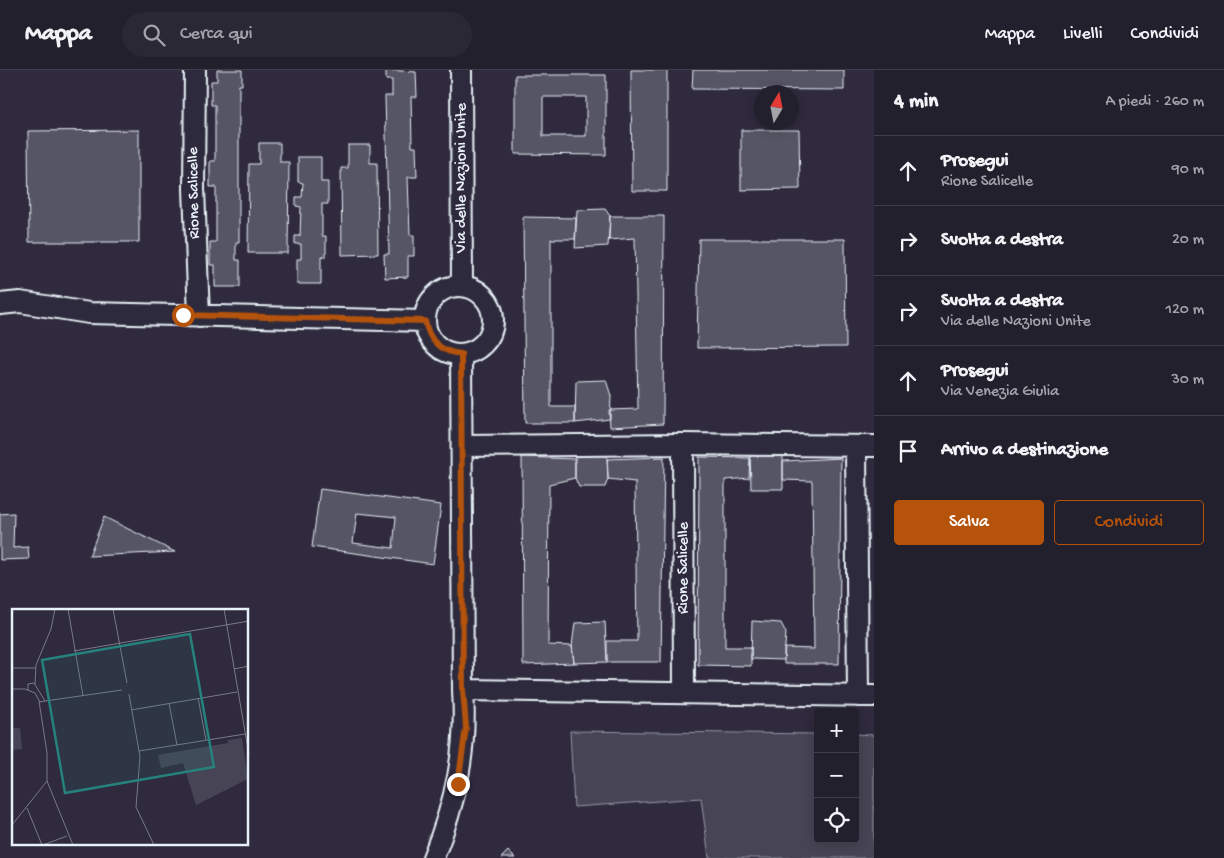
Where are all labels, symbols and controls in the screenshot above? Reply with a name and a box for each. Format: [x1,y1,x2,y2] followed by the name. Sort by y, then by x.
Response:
[122,12,472,57] search box
[25,20,92,49] text: Mappa
[140,21,168,49] icon: search
[180,23,253,46] text: Cerca qui
[985,24,1035,45] text: Mappa
[1063,24,1103,45] text: Livelli
[1131,24,1199,45] text: Condividi
[754,85,799,130] north arrow
[894,90,938,115] text: 4 min
[1106,93,1204,112] text: A piedi · 260 m
[453,102,472,254] street label: Via delle Nazioni Unite
[185,146,205,239] street label: Rione Salicelle
[941,150,1009,173] text: Prosegui
[894,157,922,185] icon: ahead
[1172,161,1204,180] text: 90 m
[941,173,1033,192] text: Rione Salicelle
[894,227,922,255] icon: right
[941,229,1063,252] text: Svolta a destra
[1172,231,1204,250] text: 20 m
[941,290,1063,313] text: Svolta a destra
[894,297,922,325] icon: right
[1165,301,1204,320] text: 120 m
[172,304,195,327] route start
[941,313,1091,332] text: Via delle Nazioni Unite
[941,360,1009,383] text: Prosegui
[894,367,922,395] icon: ahead
[1171,371,1204,390] text: 30 m
[941,383,1059,402] text: Via Venezia Giulia
[894,437,922,465] icon: arrive
[941,439,1108,462] text: Arrivo a destinazione
[894,500,1044,545] button: Salva
[1054,500,1204,545] button: Condividi
[675,521,694,614] street label: Rione Salicelle
[12,609,249,846] inset map
[814,708,859,843] map controls
[814,708,859,753] button: +
[814,753,859,798] button: −
[447,773,470,796] route end
[814,798,859,843] button: locate

